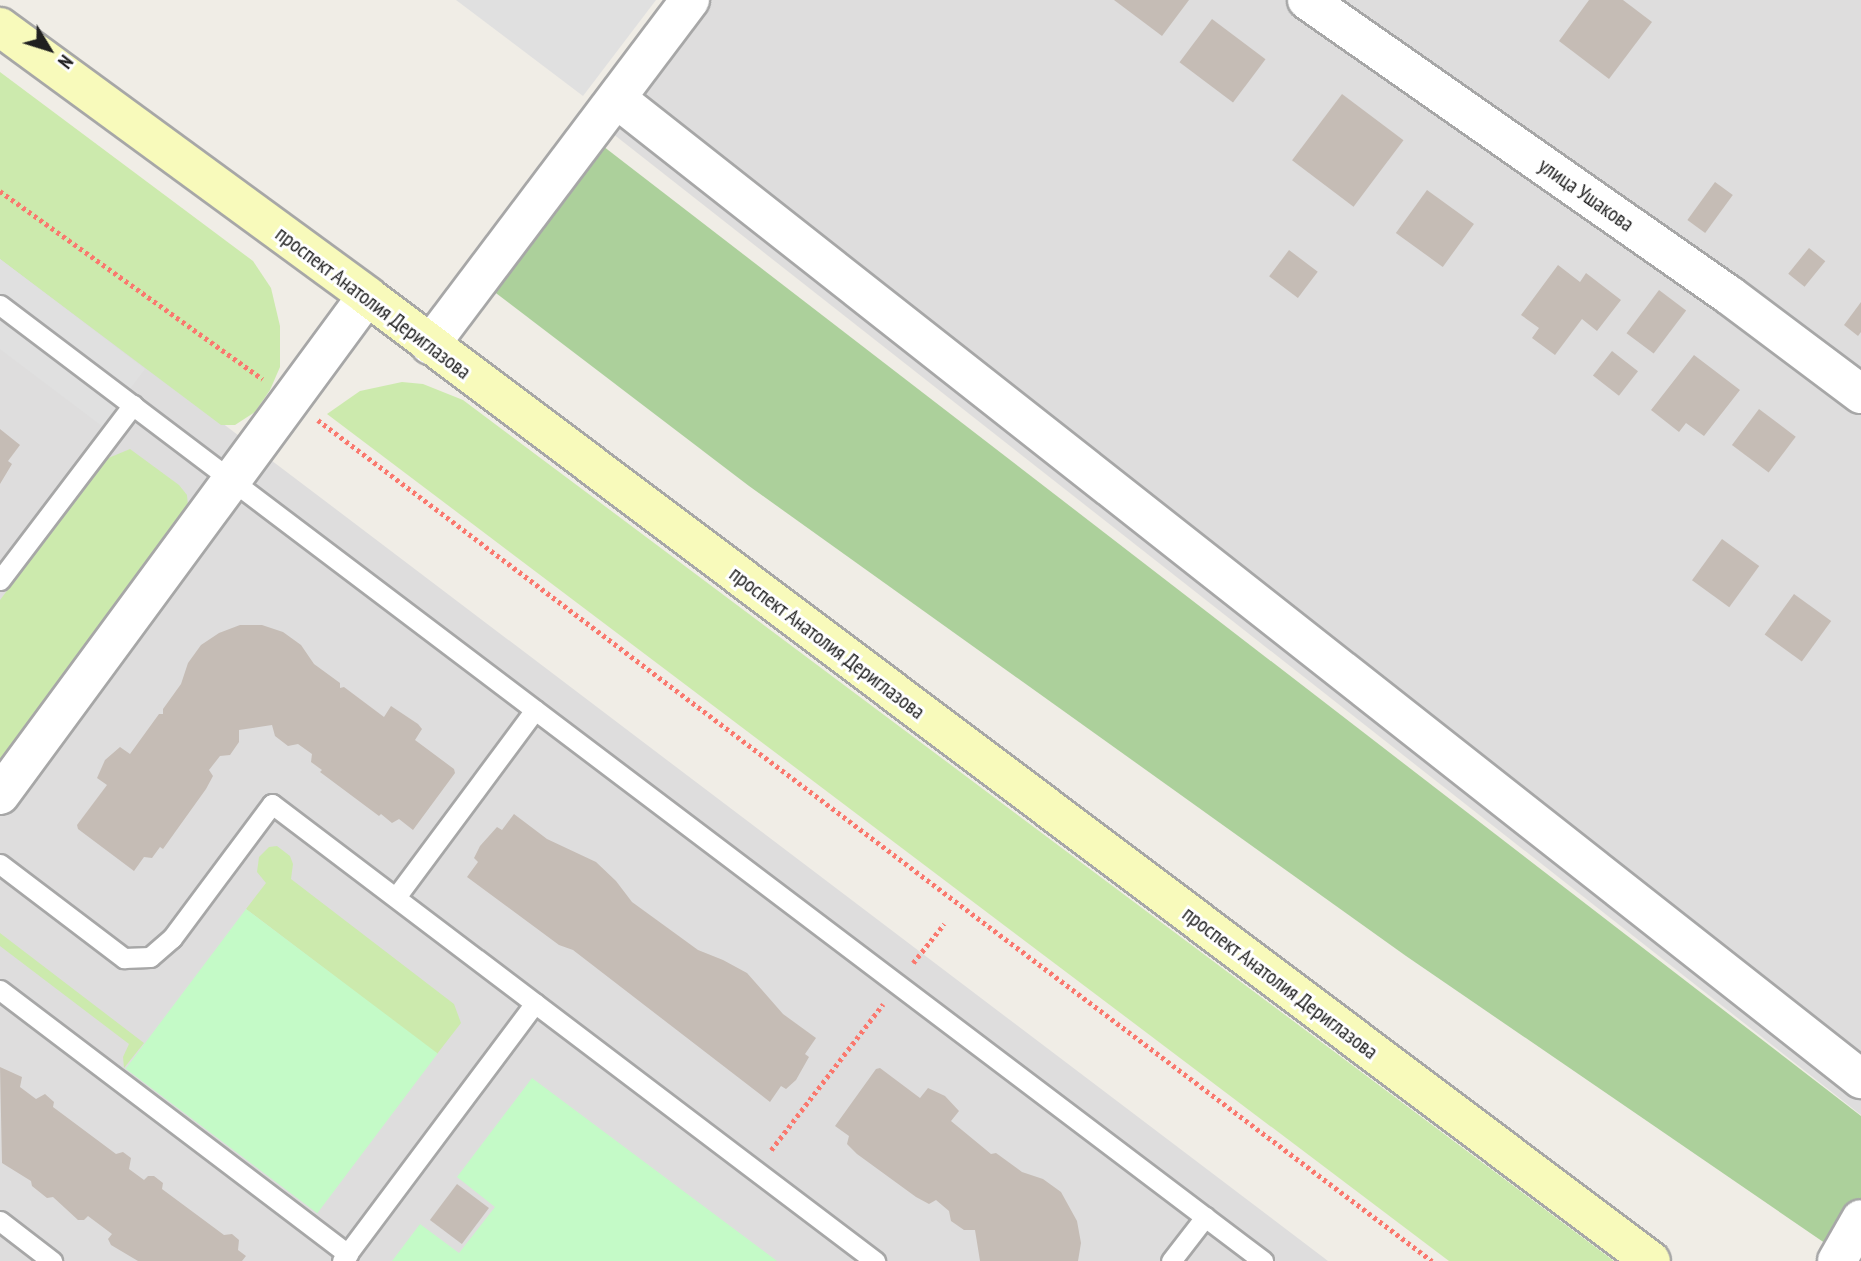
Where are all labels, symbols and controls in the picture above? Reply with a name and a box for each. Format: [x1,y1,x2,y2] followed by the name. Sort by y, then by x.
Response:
[14,14,84,84] north arrow
[53,50,78,73] text: N
[1533,153,1639,237] street label: улица Ушакова
[270,221,476,385] street label: проспект Анатолия Дериглазова
[724,561,930,725] street label: проспект Анатолия Дериглазова
[1177,901,1383,1065] street label: проспект Анатолия Дериглазова

